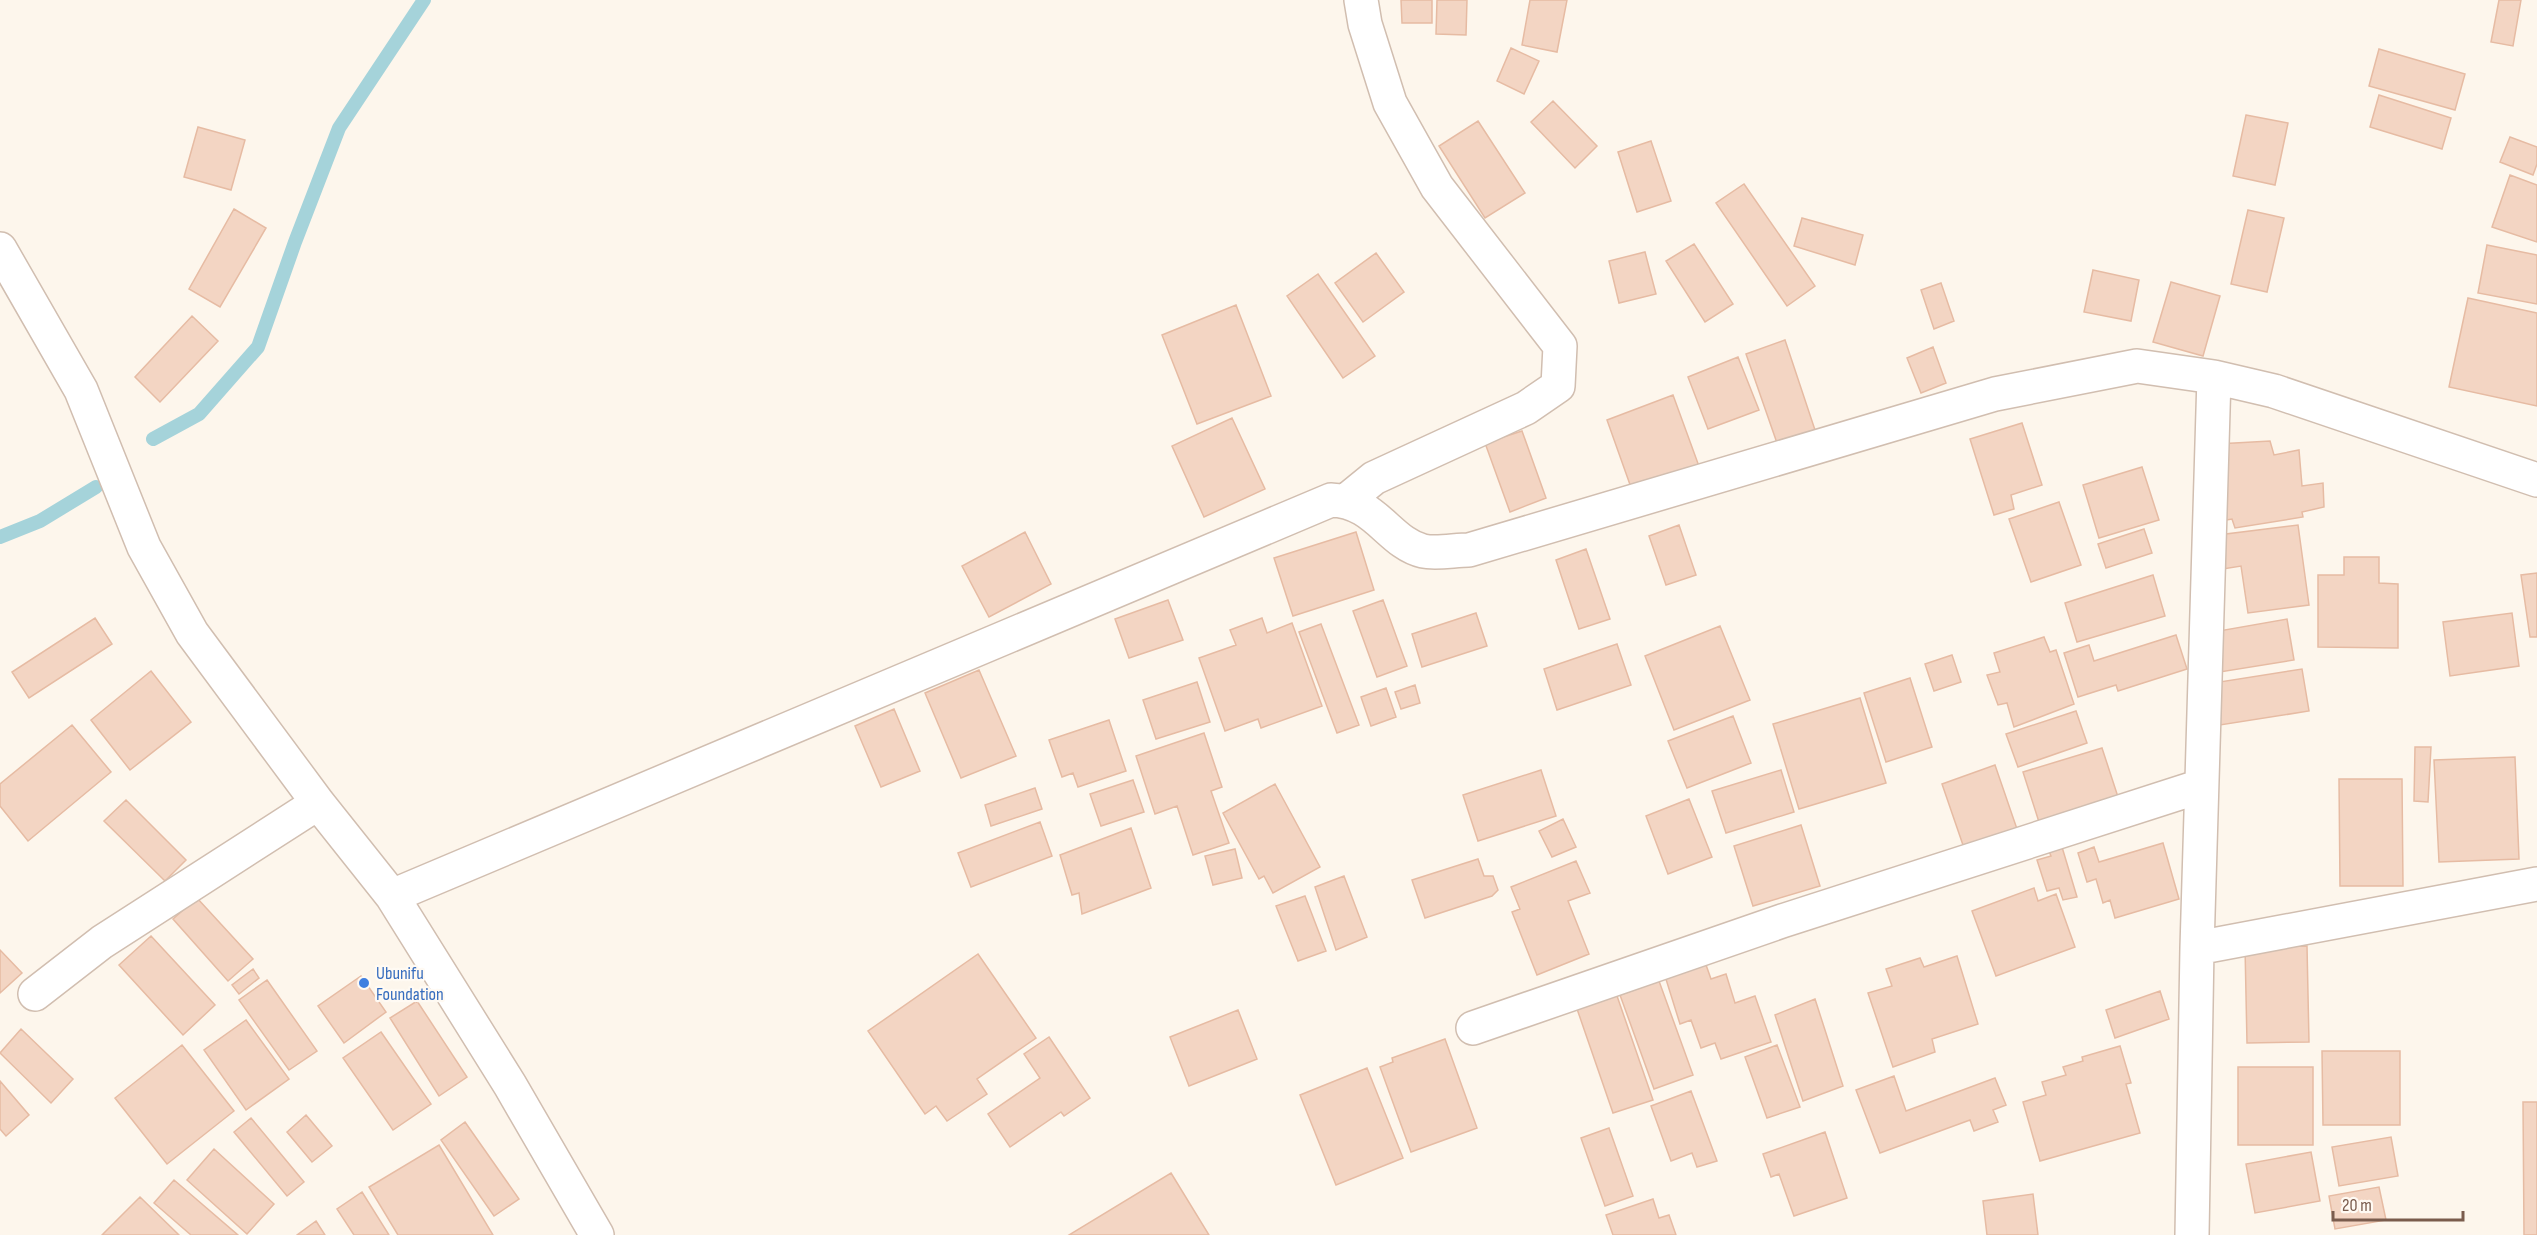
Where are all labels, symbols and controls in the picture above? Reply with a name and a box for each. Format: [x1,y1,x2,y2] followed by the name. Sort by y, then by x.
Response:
[376,963,444,1005] place label: Ubunifu Foundation
[357,976,371,990] marker: Ubunifu Foundation
[2333,1184,2464,1222] scale bar
[2342,1195,2372,1216] text: 20 m

